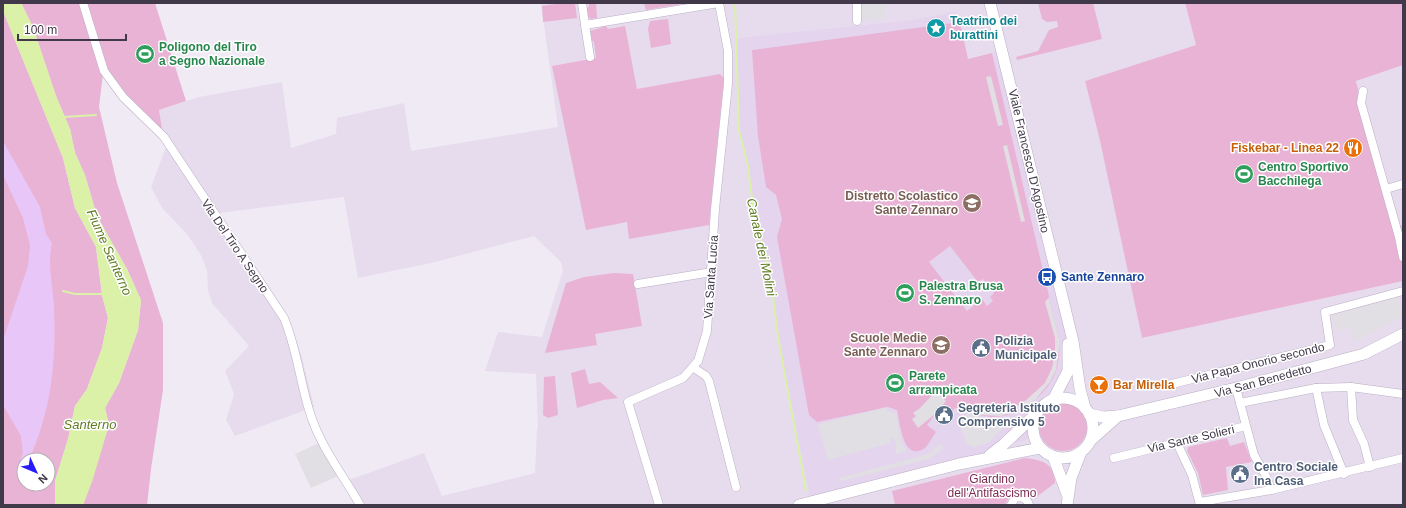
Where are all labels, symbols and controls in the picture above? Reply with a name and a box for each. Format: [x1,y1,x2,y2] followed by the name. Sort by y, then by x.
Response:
[950,14,1017,42] place label: Teatrino dei burattini
[18,16,126,42] scale bar
[925,17,947,39] place icon: Teatrino dei burattini
[24,23,57,37] text: 100 m
[159,40,265,68] place label: Poligono del Tiro a Segno Nazionale
[134,43,156,65] sports icon: Poligono del Tiro a Segno Nazionale
[1006,88,1052,234] street label: Viale Francesco D'Agostino
[1342,137,1364,159] restaurant icon: Fiskebar - Linea 22
[1231,141,1339,155] place label: Fiskebar - Linea 22
[1258,160,1349,188] place label: Centro Sportivo Bacchilega
[1233,163,1255,185] sports icon: Centro Sportivo Bacchilega
[845,189,958,217] place label: Distretto Scolastico Sante Zennaro
[961,192,983,214] school or university icon: Distretto Scolastico Sante Zennaro
[198,197,272,296] street label: Via Del Tiro A Segno
[744,197,779,299] water label: Canale dei Molini
[84,207,135,298] water label: Fiume Santerno
[701,234,721,319] street label: Via Santa Lucia
[1036,266,1058,288] bus stop icon: Sante Zennaro
[1061,270,1144,284] place label: Sante Zennaro
[919,279,1003,307] place label: Palestra Brusa S. Zennaro
[894,282,916,304] sports icon: Palestra Brusa S. Zennaro
[844,331,927,359] place label: Scuole Medie Sante Zennaro
[930,334,952,356] school or university icon: Scuole Medie Sante Zennaro
[995,334,1057,362] place label: Polizia Municipale
[970,337,992,359] public building icon: Polizia Municipale
[1190,340,1326,386] street label: Via Papa Onorio secondo
[1213,361,1313,401] street label: Via San Benedetto
[909,369,977,397] place label: Parete arrampicata
[884,372,906,394] sports icon: Parete arrampicata
[1088,374,1110,396] bar icon: Bar Mirella
[1113,378,1175,392] place label: Bar Mirella
[958,401,1060,429] place label: Segreteria Istituto Comprensivo 5
[933,404,955,426] public building icon: Segreteria Istituto Comprensivo 5
[64,417,116,432] water label: Santerno
[1146,422,1236,456] street label: Via Sante Solieri
[16,452,56,492] north arrow
[1254,460,1338,488] place label: Centro Sociale Ina Casa
[1229,463,1251,485] public building icon: Centro Sociale Ina Casa
[36,472,50,486] text: N
[948,472,1037,500] park label: Giardino dell'Antifascismo

